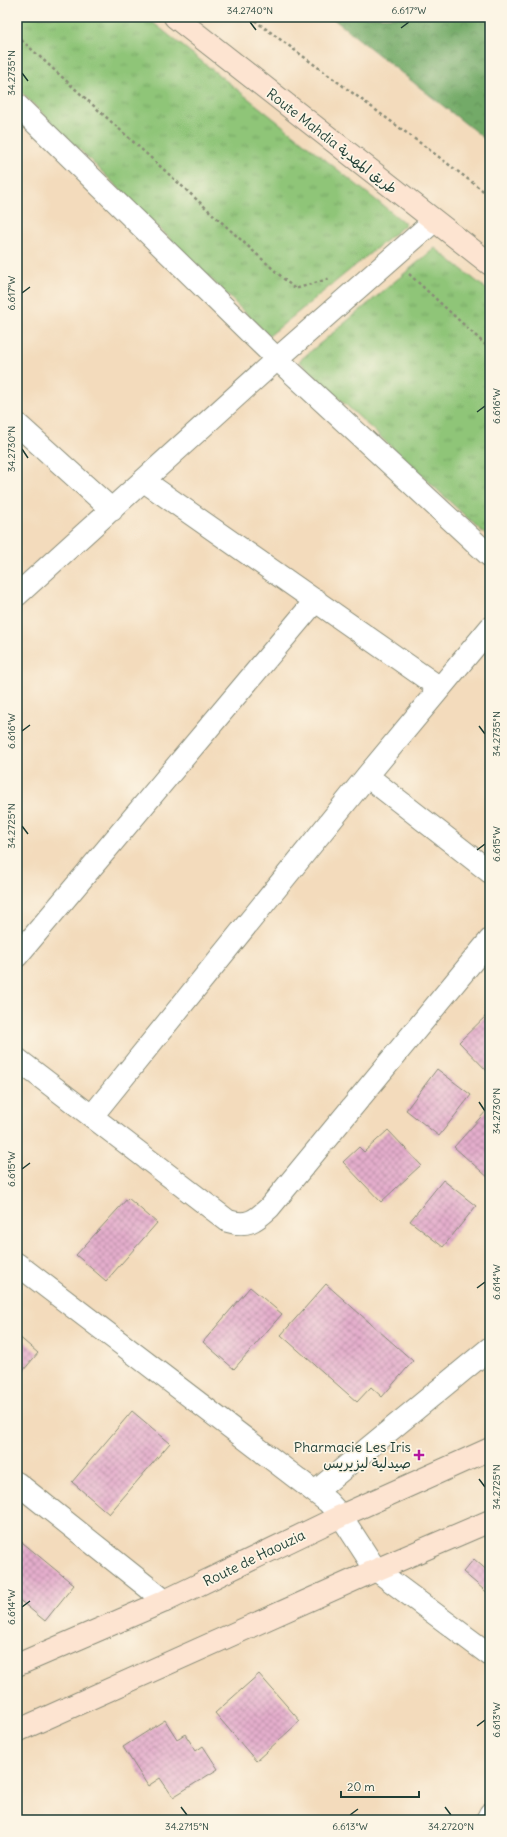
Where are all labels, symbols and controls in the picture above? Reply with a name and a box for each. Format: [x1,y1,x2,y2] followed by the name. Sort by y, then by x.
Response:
[227,4,273,17] text: 34.2740°N
[392,4,426,17] text: 6.617°W
[5,50,18,96] text: 34.2735°N
[263,84,401,198] street label: Route Mahdia طريق المهدية
[5,276,18,310] text: 6.617°W
[490,388,503,424] text: 6.616°W
[5,426,18,472] text: 34.2730°N
[490,711,503,757] text: 34.2735°N
[5,713,18,749] text: 6.616°W
[5,803,18,849] text: 34.2725°N
[490,826,503,862] text: 6.615°W
[490,1088,503,1134] text: 34.2730°N
[5,1151,18,1187] text: 6.615°W
[490,1264,503,1300] text: 6.614°W
[294,1438,411,1472] place label: Pharmacie Les Iris صيدلية ليزيريس
[414,1450,424,1460] marker: Pharmacie Les Iris صيدلية ليزيريس
[490,1464,503,1510] text: 34.2725°N
[200,1526,308,1590] street label: Route de Haouzia
[5,1589,18,1625] text: 6.614°W
[490,1702,503,1738] text: 6.613°W
[341,1773,419,1799] scale bar
[347,1779,375,1794] text: 20 m
[165,1820,209,1833] text: 34.2715°N
[332,1820,368,1833] text: 6.613°W
[428,1820,474,1833] text: 34.2720°N

